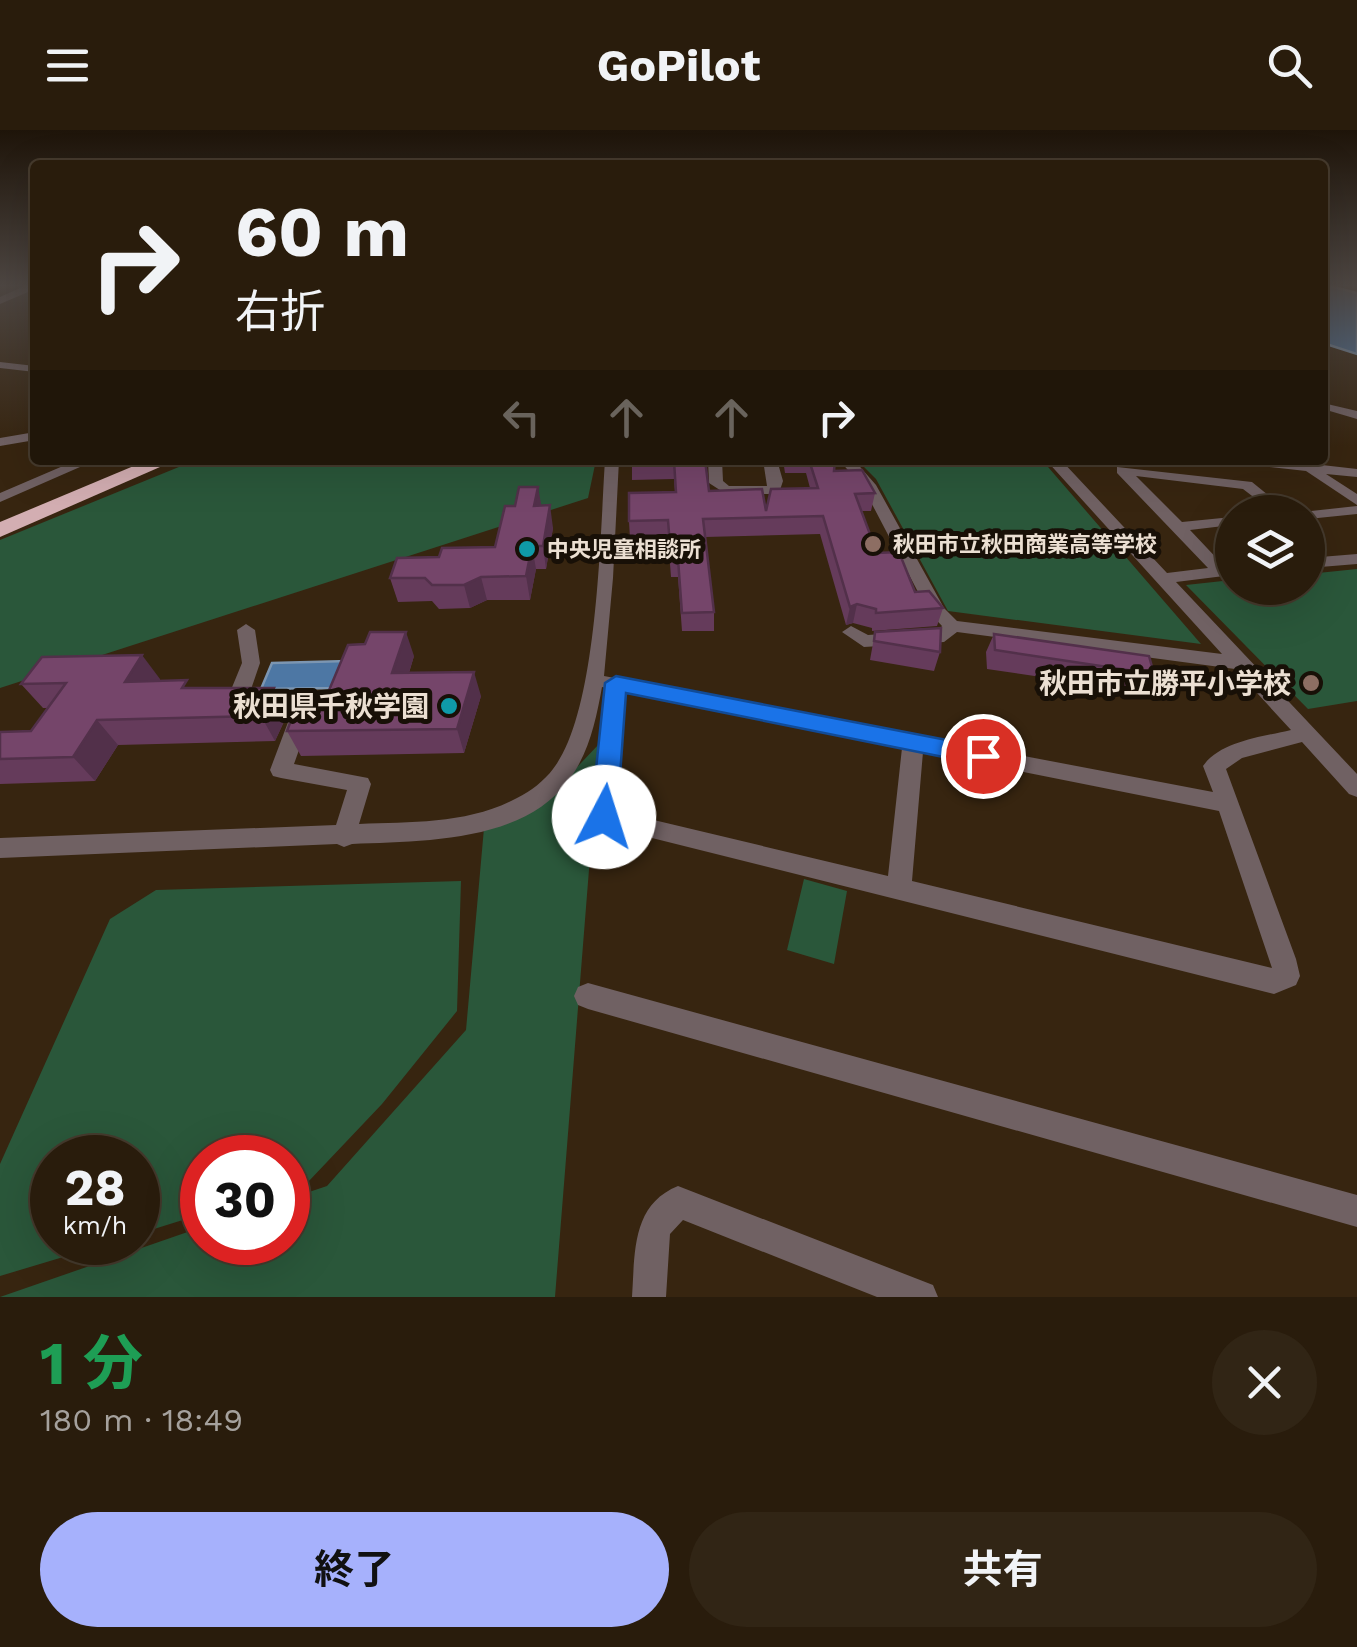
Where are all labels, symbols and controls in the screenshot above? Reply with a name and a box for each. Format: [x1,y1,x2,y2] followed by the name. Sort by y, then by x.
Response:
[40,38,95,93] icon: menu
[1262,38,1317,93] icon: search
[597,39,760,92] text: GoPilot
[235,191,409,273] text: 60 m
[70,200,200,330] icon: right
[235,285,325,338] text: 右折
[494,390,549,445] icon: left
[599,390,654,445] icon: ahead
[704,390,759,445] icon: ahead
[809,390,864,445] icon: right
[1215,495,1325,605] map controls
[1215,495,1325,605] button: layers
[893,532,1157,557] place label: 秋田市立秋田商業高等学校
[862,533,884,555] marker: 秋田市立秋田商業高等学校
[547,537,701,562] place label: 中央児童相談所
[516,538,538,560] marker: 中央児童相談所
[1039,667,1291,700] place label: 秋田市立勝平小学校
[1300,672,1322,694] marker: 秋田市立勝平小学校
[233,690,429,723] place label: 秋田県千秋学園
[438,695,460,717] marker: 秋田県千秋学園
[941,714,1026,799] pin
[956,729,1011,784] icon: arrive
[552,765,656,869] position arrow
[180,1135,310,1265] speed limit sign: 30
[64,1158,126,1217] text: 28
[63,1211,127,1240] text: km/h
[40,1328,143,1399] text: 1 分
[1212,1330,1317,1435] button: close
[40,1401,243,1439] text: 180 m · 18:49
[40,1512,669,1627] button: 終了
[689,1512,1317,1627] button: 共有

